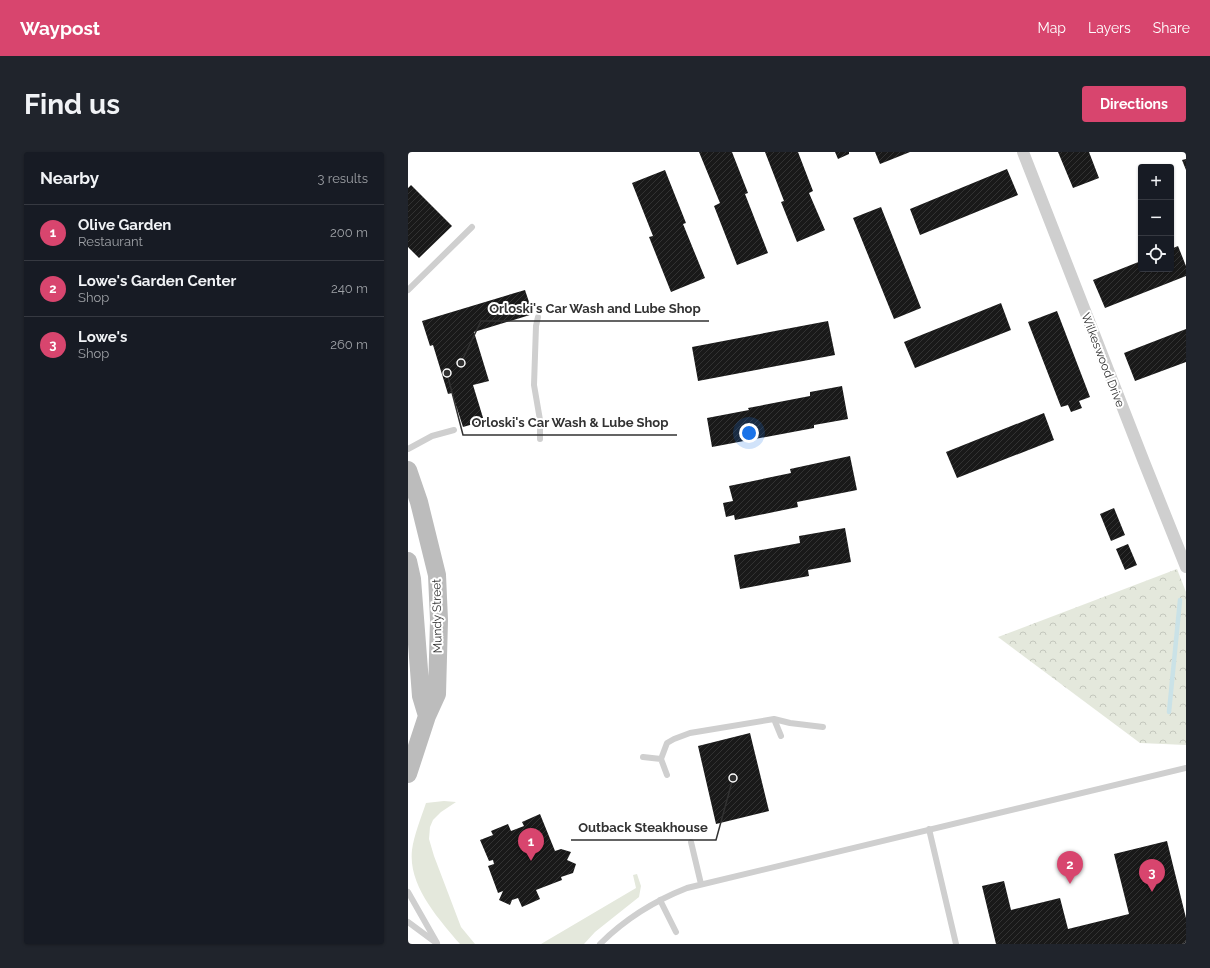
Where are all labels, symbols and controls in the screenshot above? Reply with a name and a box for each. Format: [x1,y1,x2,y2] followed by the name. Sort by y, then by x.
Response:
[20,17,100,39] text: Waypost
[1038,20,1066,36] text: Map
[1088,20,1131,36] text: Layers
[1153,20,1190,36] text: Share
[1082,86,1186,122] button: Directions
[24,88,120,121] text: Find us
[1138,164,1174,272] map controls
[1138,164,1174,200] button: +
[40,168,99,188] text: Nearby
[318,171,368,186] text: 3 results
[1138,200,1174,236] button: −
[78,216,171,234] text: Olive Garden
[50,225,56,240] text: 1
[330,225,368,240] text: 200 m
[78,234,143,249] text: Restaurant
[1138,236,1174,272] button: locate
[78,272,236,290] text: Lowe's Garden Center
[49,281,57,296] text: 2
[331,281,368,296] text: 240 m
[78,290,109,305] text: Shop
[481,296,709,321] callout: Orloski's Car Wash and Lube Shop
[489,301,701,316] text: Orloski's Car Wash and Lube Shop
[1079,311,1127,409] street label: Wilkeswood Drive
[78,328,127,346] text: Lowe's
[49,337,57,352] text: 3
[330,337,368,352] text: 260 m
[78,346,109,361] text: Shop
[463,410,677,435] callout: Orloski's Car Wash & Lube Shop
[472,415,668,430] text: Orloski's Car Wash & Lube Shop
[739,423,759,443] your location
[429,579,445,653] street label: Mundy Street
[571,815,716,840] callout: Outback Steakhouse
[578,820,708,835] text: Outback Steakhouse
[518,828,544,861] pin: 1
[1057,851,1083,884] pin: 2
[1139,859,1165,892] pin: 3

